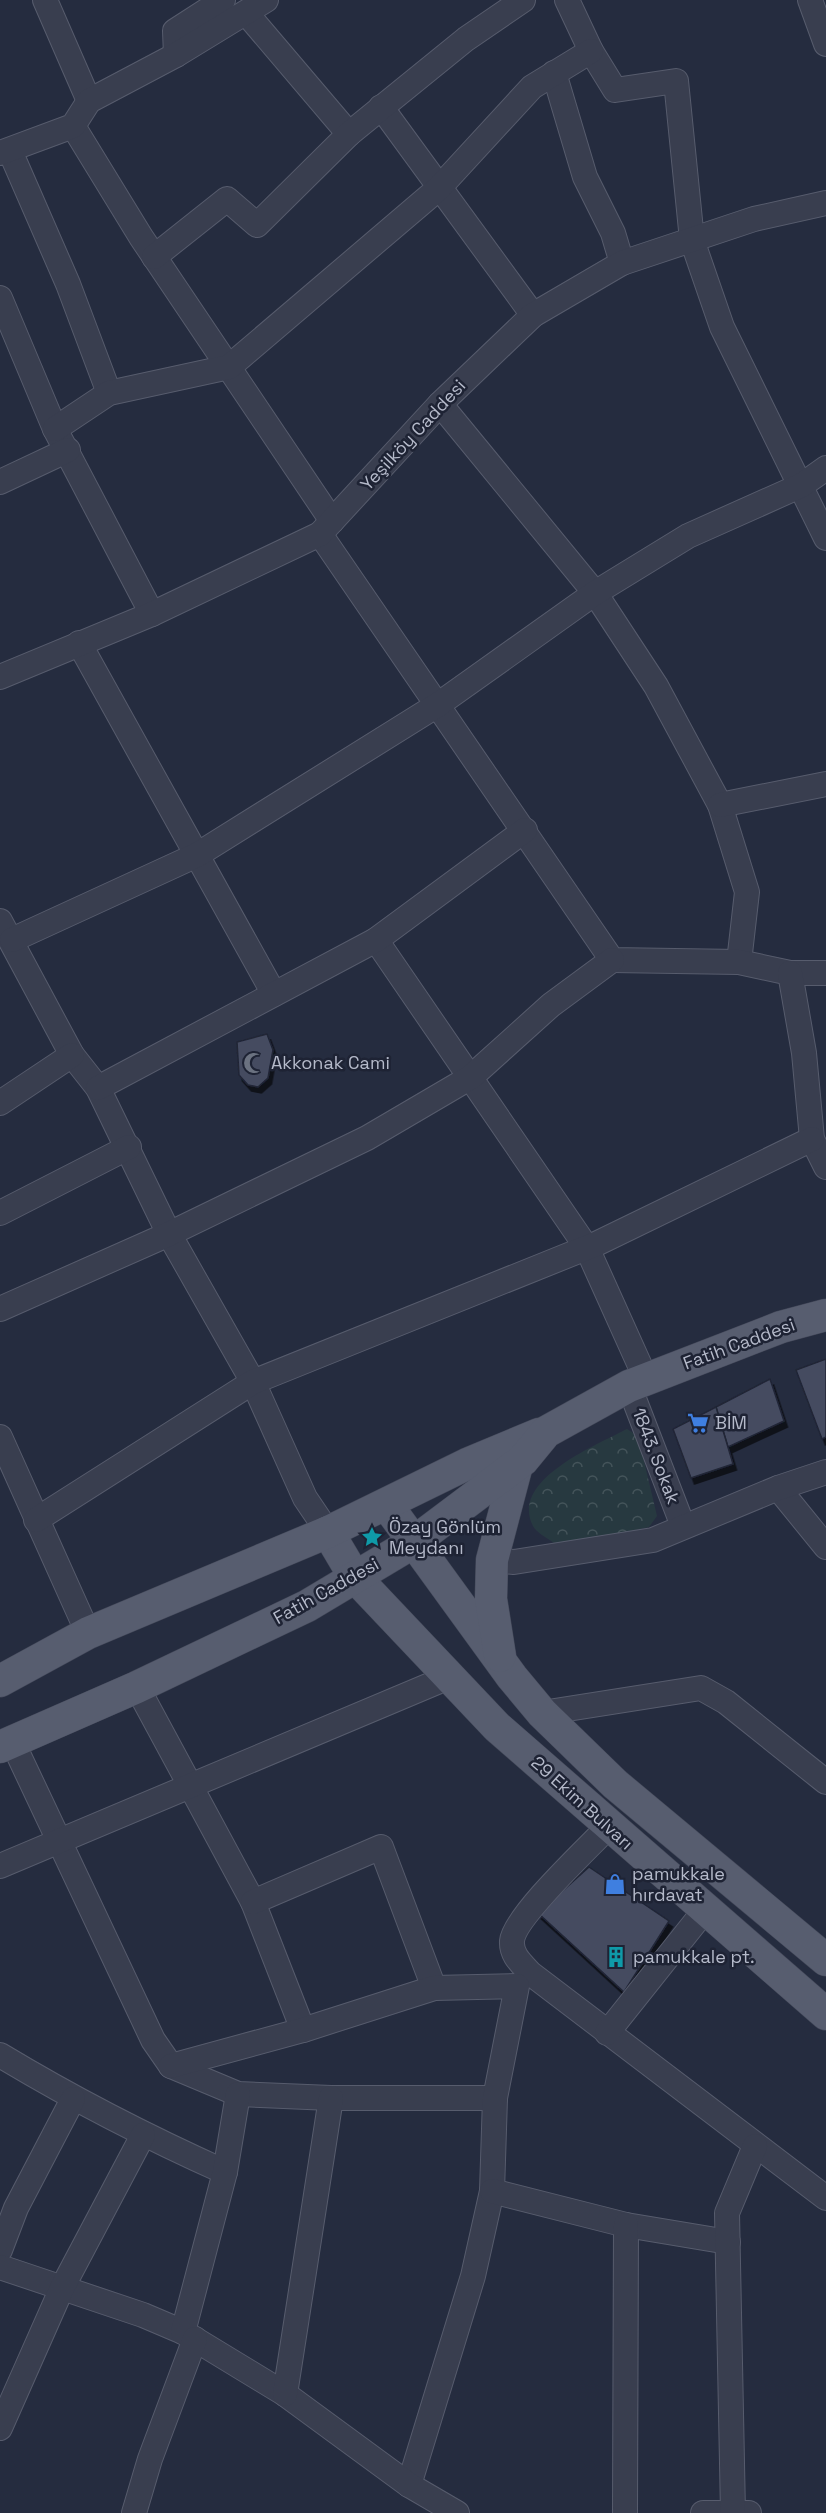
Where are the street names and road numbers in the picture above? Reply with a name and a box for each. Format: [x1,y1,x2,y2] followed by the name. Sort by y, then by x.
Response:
[355,374,470,495] street label: Yeşilköy Caddesi
[680,1313,798,1374] street label: Fatih Caddesi
[628,1405,685,1507] street label: 1843. Sokak
[269,1552,383,1629] street label: Fatih Caddesi
[527,1751,638,1854] street label: 29 Ekim Bulvarı

